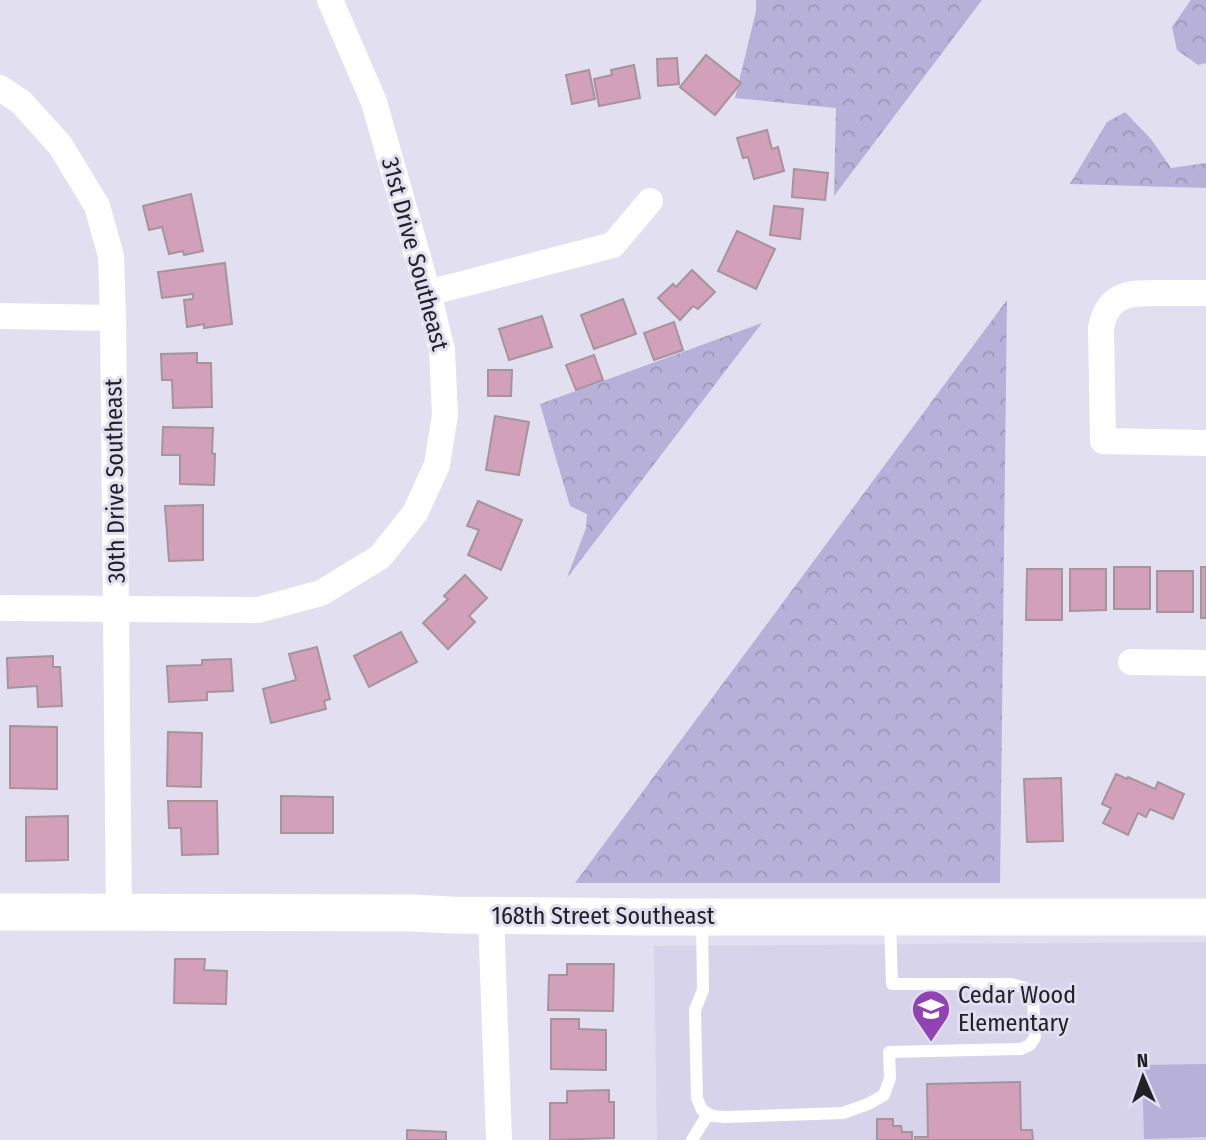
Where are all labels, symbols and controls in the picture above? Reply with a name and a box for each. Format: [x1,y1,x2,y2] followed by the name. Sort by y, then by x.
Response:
[376,154,454,354] street label: 31st Drive Southeast
[99,378,131,584] street label: 30th Drive Southeast
[492,902,715,930] street label: 168th Street Southeast
[958,981,1076,1037] place label: Cedar Wood Elementary
[910,988,952,1043] school or university icon: Cedar Wood Elementary
[1108,1042,1178,1112] north arrow
[1136,1049,1149,1072] text: N

